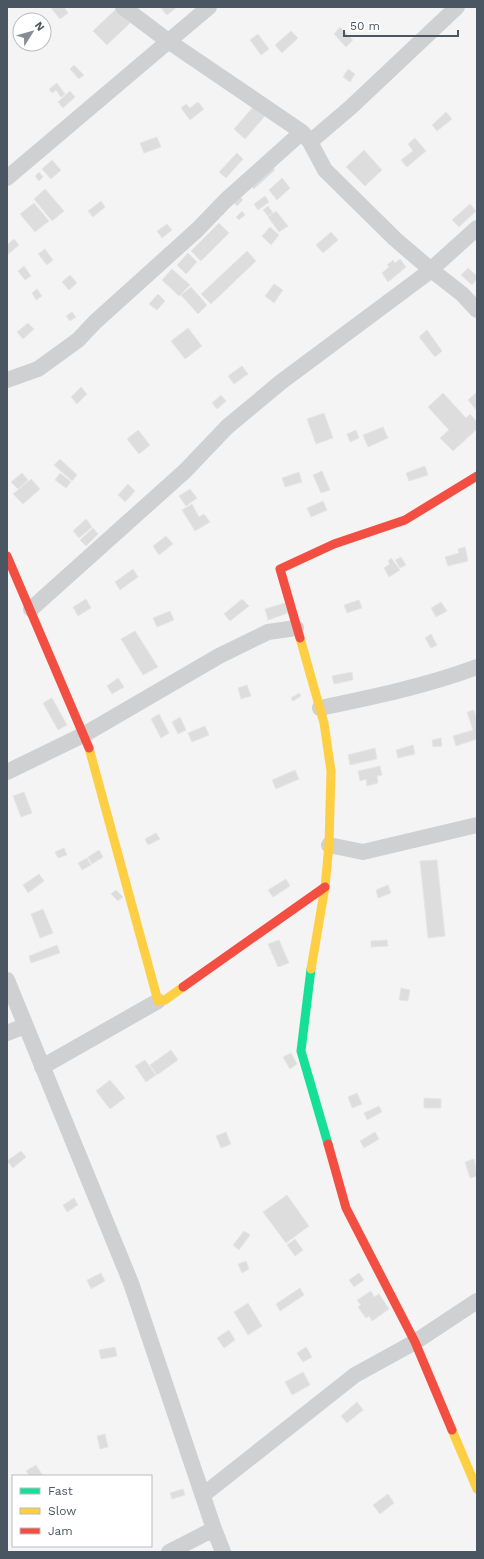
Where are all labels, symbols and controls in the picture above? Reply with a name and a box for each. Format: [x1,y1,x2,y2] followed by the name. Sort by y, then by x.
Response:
[12,12,52,52] north arrow
[344,12,458,38] scale bar
[32,19,47,33] text: N
[350,19,380,33] text: 50 m
[12,1475,152,1547] legend
[48,1484,73,1498] text: Fast
[48,1504,76,1518] text: Slow
[48,1524,73,1538] text: Jam

